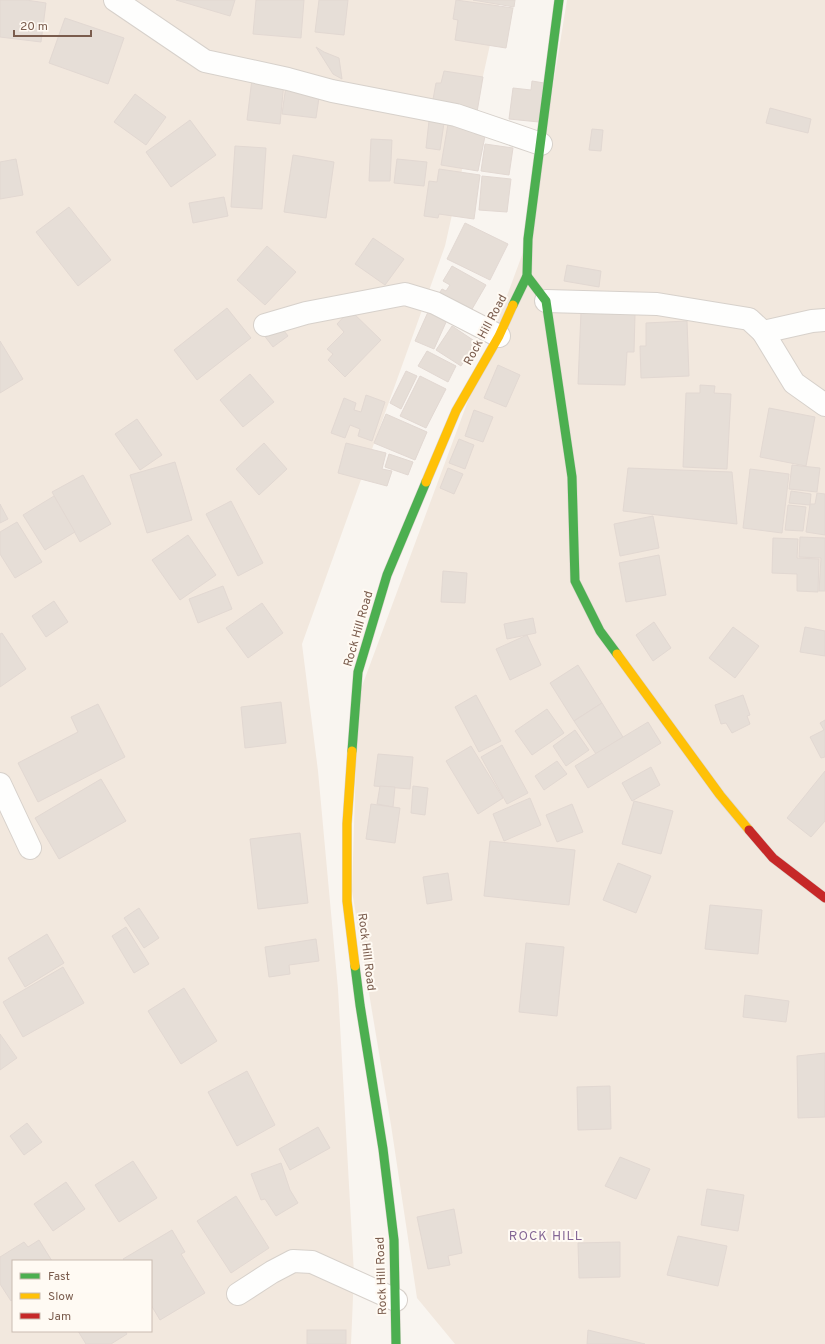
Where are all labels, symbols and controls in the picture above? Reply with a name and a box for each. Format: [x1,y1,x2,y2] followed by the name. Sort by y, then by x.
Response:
[14,12,91,38] scale bar
[20,19,48,35] text: 20 m
[461,292,511,368] street label: Rock Hill Road
[341,589,377,669] street label: Rock Hill Road
[353,912,379,992] street label: Rock Hill Road
[509,1229,583,1245] district label: ROCK HILL
[373,1237,391,1315] street label: Rock Hill Road
[12,1260,152,1332] legend
[48,1269,70,1285] text: Fast
[48,1289,74,1305] text: Slow
[48,1309,71,1325] text: Jam

